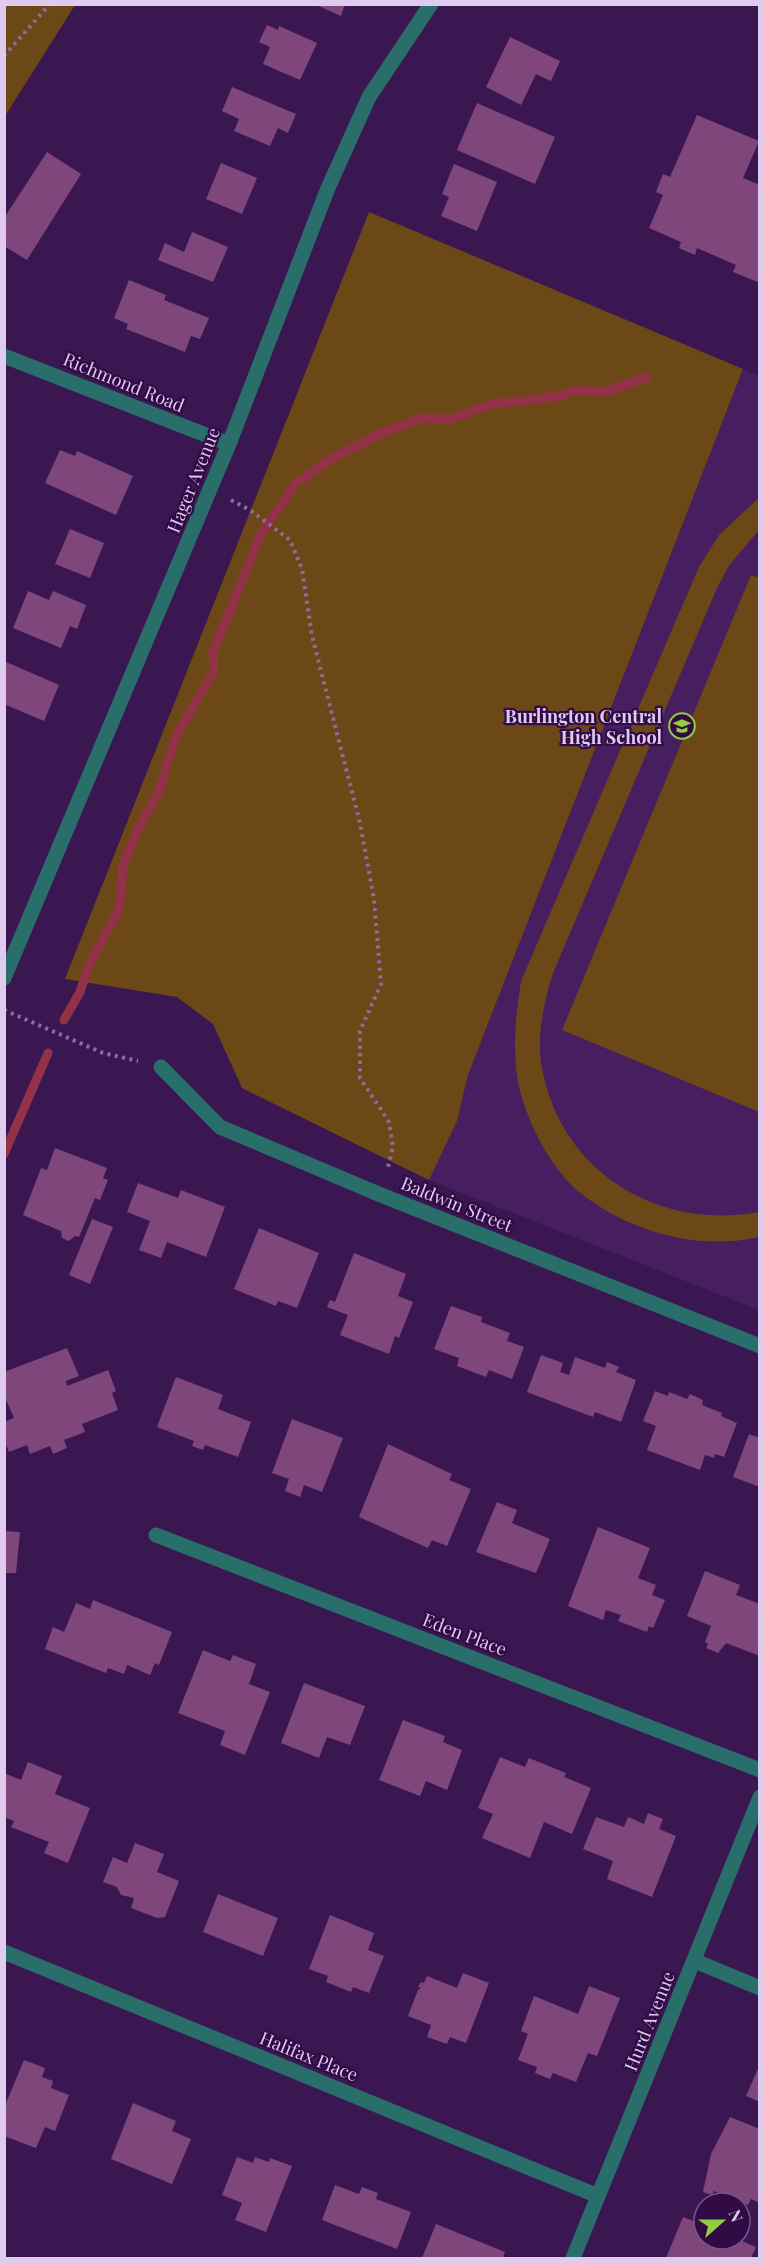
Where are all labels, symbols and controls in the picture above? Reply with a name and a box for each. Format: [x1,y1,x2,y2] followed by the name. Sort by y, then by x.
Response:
[60,347,189,417] street label: Richmond Road
[161,424,225,536] street label: Hager Avenue
[505,704,662,749] place label: Burlington Central High School
[667,711,697,741] school or university icon: Burlington Central High School
[398,1171,517,1238] street label: Baldwin Street
[420,1607,510,1661] street label: Eden Place
[618,1968,680,2074] street label: Hurd Avenue
[256,2025,362,2087] street label: Halifax Place
[692,2191,752,2251] north arrow
[725,2206,749,2225] text: N

